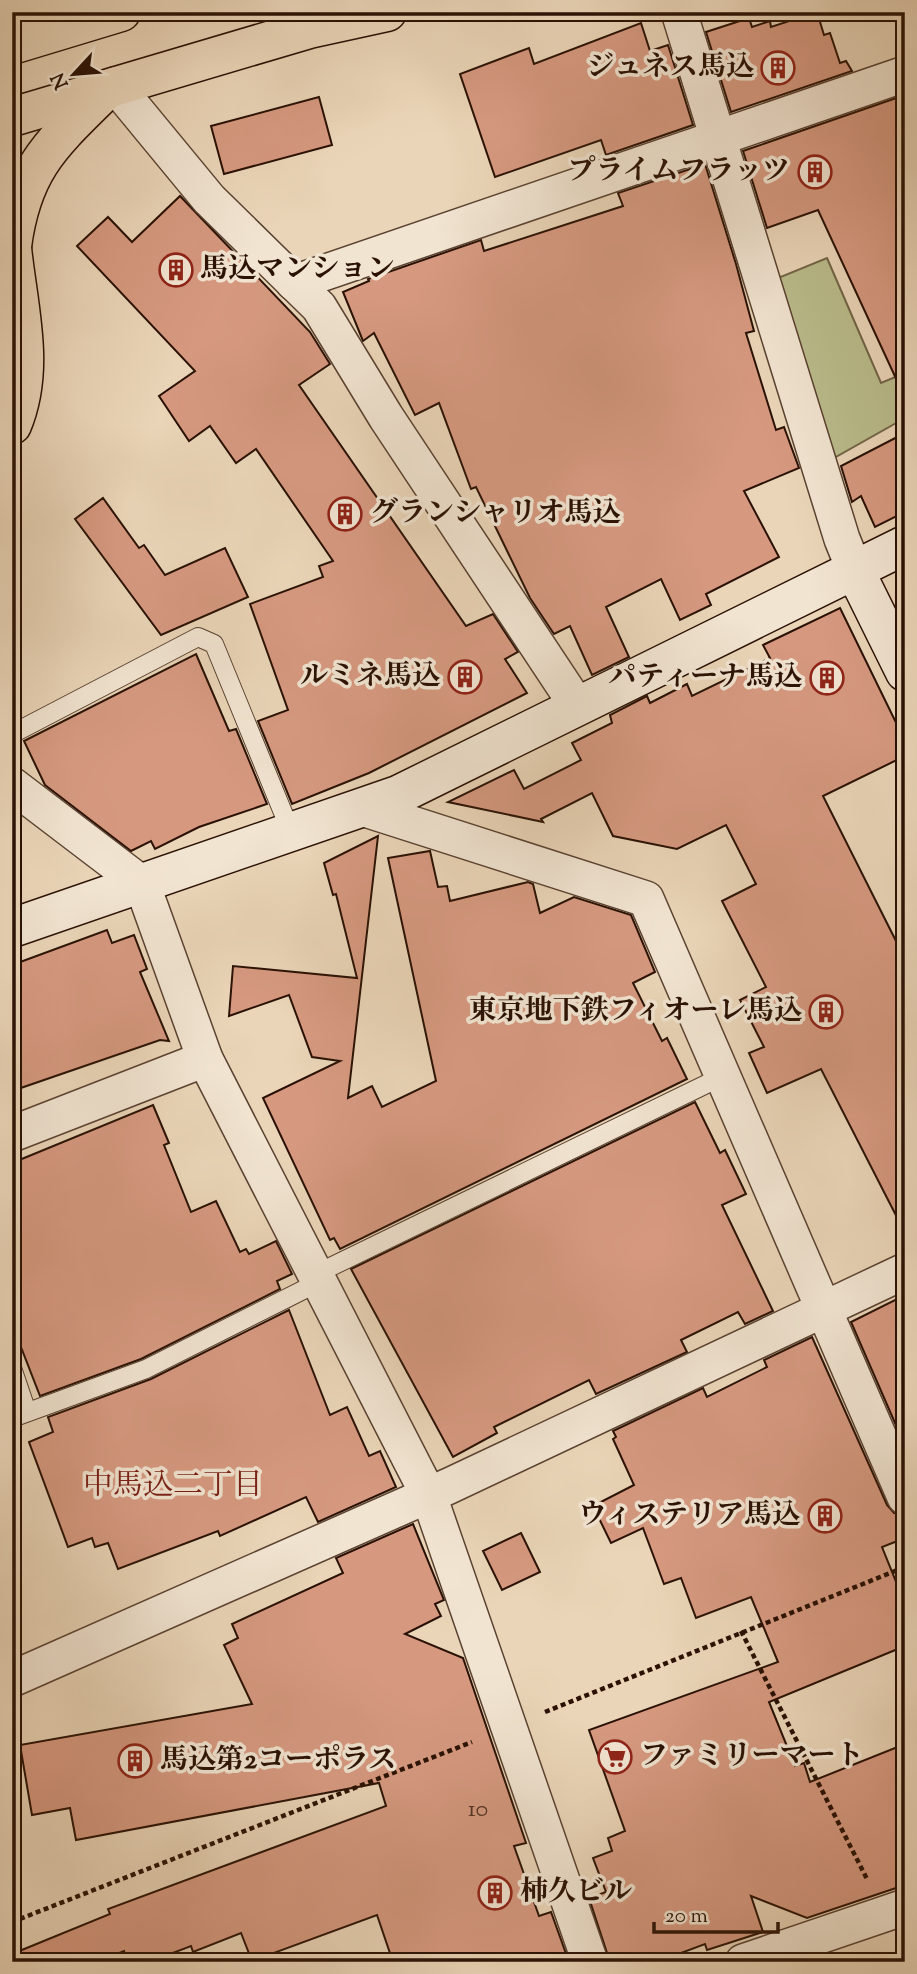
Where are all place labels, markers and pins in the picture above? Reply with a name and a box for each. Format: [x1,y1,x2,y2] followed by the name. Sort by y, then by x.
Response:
[587,48,754,88] place label: ジュネス馬込
[759,49,797,87] building icon: ジュネス馬込
[567,152,790,192] place label: プライムフラッツ
[796,153,834,191] building icon: プライムフラッツ
[200,250,395,290] place label: 馬込マンション
[157,251,195,289] building icon: 馬込マンション
[370,494,620,534] place label: グランシャリオ馬込
[326,495,364,533] building icon: グランシャリオ馬込
[300,657,440,697] place label: ルミネ馬込
[446,658,484,696] building icon: ルミネ馬込
[608,658,802,698] place label: パティーナ馬込
[808,659,846,697] building icon: パティーナ馬込
[469,992,802,1032] place label: 東京地下鉄フィオーレ馬込
[807,993,845,1031] building icon: 東京地下鉄フィオーレ馬込
[578,1496,800,1536] place label: ウィステリア馬込
[806,1497,844,1535] building icon: ウィステリア馬込
[640,1737,863,1777] place label: ファミリーマート
[596,1738,634,1776] supermarket icon: ファミリーマート
[160,1741,396,1781] place label: 馬込第2コーポラス
[116,1742,154,1780] building icon: 馬込第2コーポラス
[520,1873,632,1913] place label: 柿久ビル
[476,1874,514,1912] building icon: 柿久ビル

